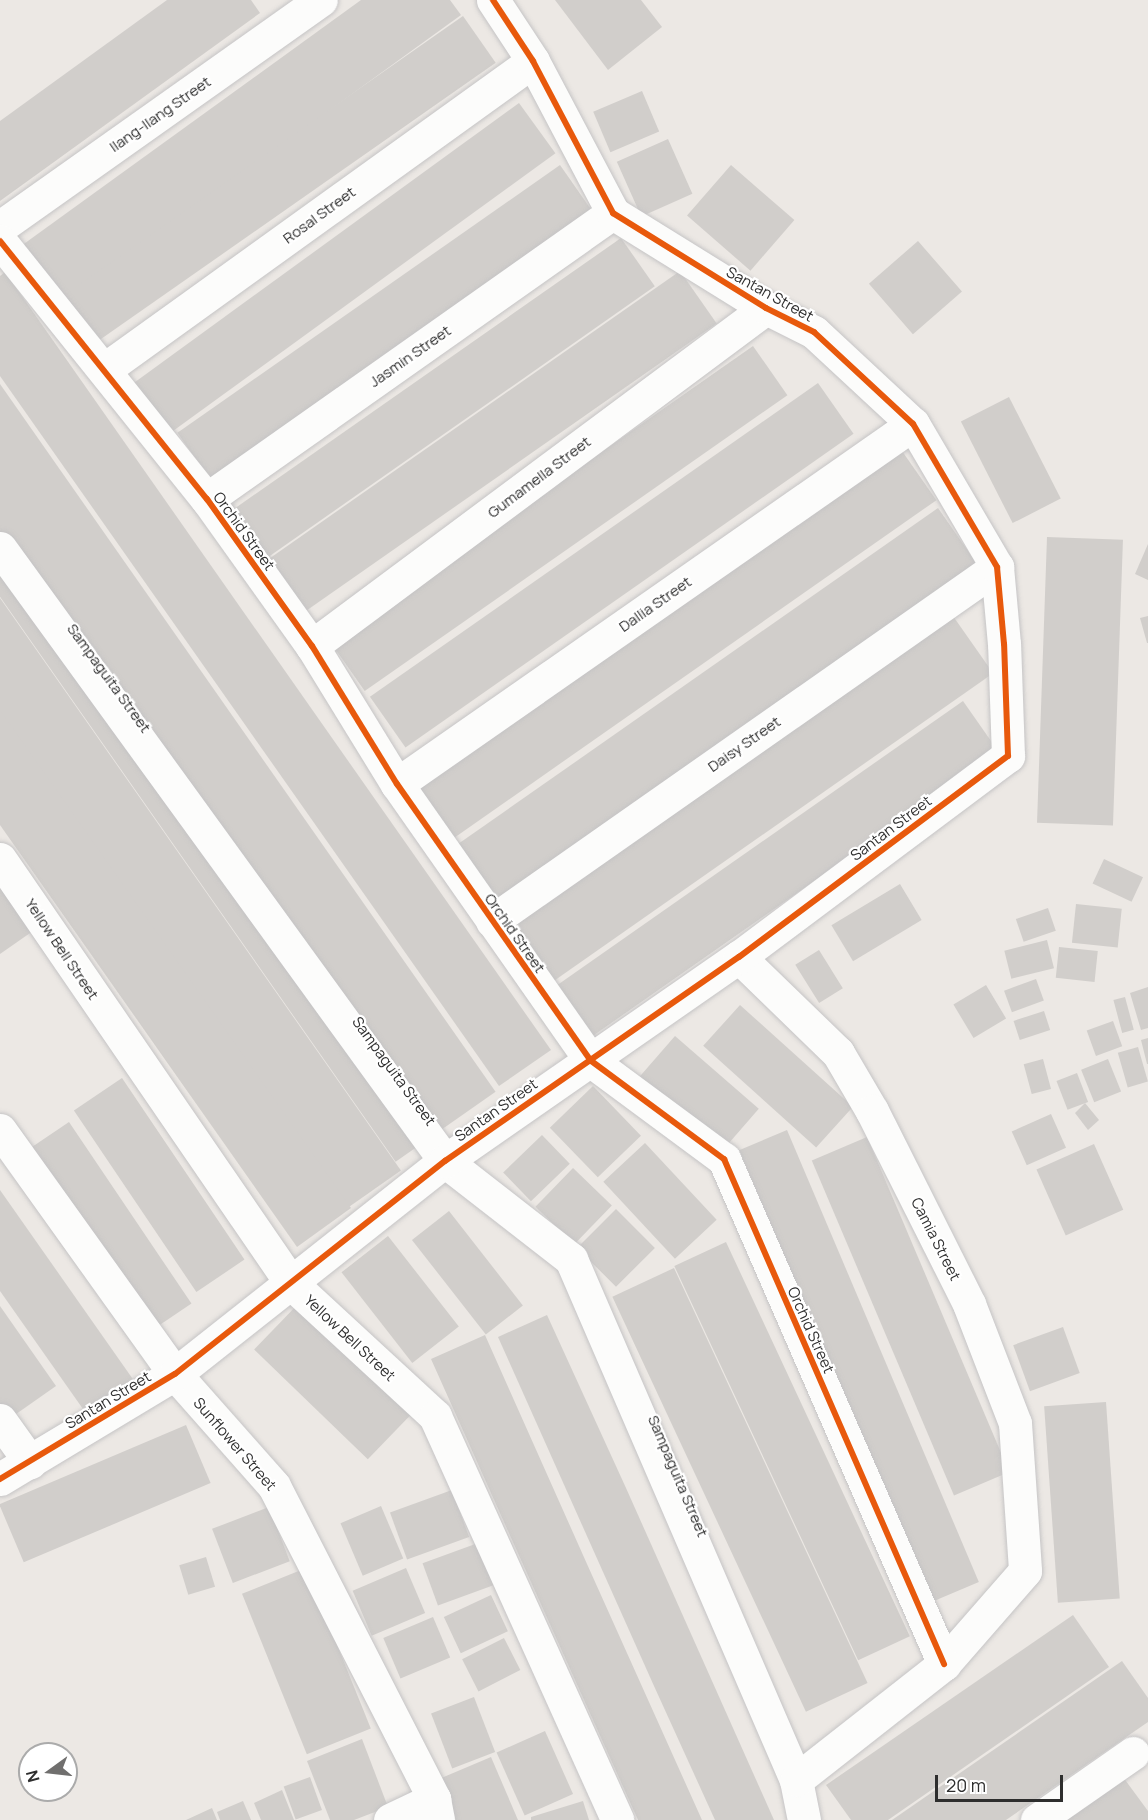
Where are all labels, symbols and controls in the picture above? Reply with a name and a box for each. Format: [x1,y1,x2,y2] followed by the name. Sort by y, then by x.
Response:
[106,72,214,156] street label: Ilang-Ilang Street
[279,183,359,247] street label: Rosal Street
[723,263,817,325] street label: Santan Street
[366,321,454,391] street label: Jasmin Street
[484,432,594,522] street label: Gumamella Street
[209,488,279,574] street label: Orchid Street
[615,572,695,636] street label: Dallia Street
[63,620,155,736] street label: Sampaguita Street
[704,712,784,776] street label: Daisy Street
[847,792,935,864] street label: Santan Street
[481,890,549,976] street label: Orchid Street
[22,895,102,1003] street label: Yellow Bell Street
[348,1013,440,1129] street label: Sampaguita Street
[451,1075,541,1145] street label: Santan Street
[907,1195,965,1283] street label: Camia Street
[784,1284,838,1376] street label: Orchid Street
[301,1291,399,1385] street label: Yellow Bell Street
[62,1367,154,1433] street label: Santan Street
[190,1394,280,1494] street label: Sunflower Street
[644,1413,712,1539] street label: Sampaguita Street
[18,1742,78,1802] north arrow
[938,1763,1066,1801] scale bar
[20,1768,45,1785] text: N
[946,1773,986,1797] text: 20 m

